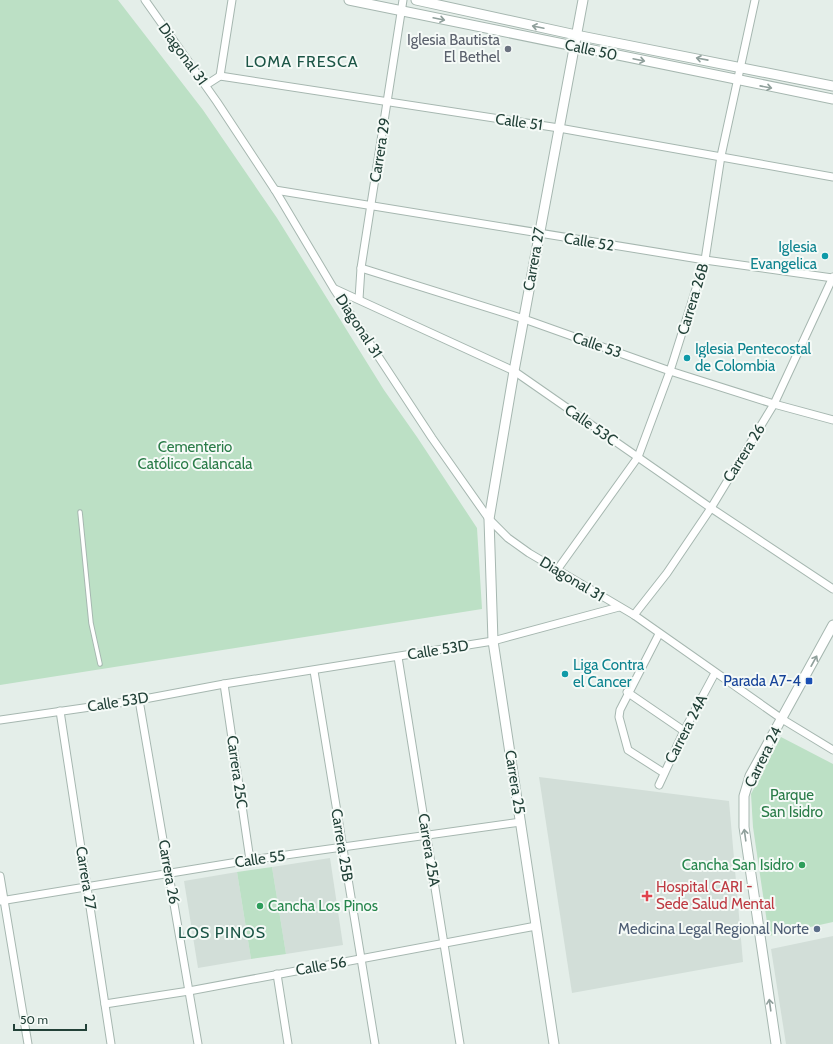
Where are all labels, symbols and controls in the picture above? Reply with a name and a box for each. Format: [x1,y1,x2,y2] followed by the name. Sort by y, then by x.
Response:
[432,15,445,23] one-way arrow
[154,19,212,89] street label: Diagonal 31
[532,22,545,30] one-way arrow
[407,31,501,66] place label: Iglesia Bautista El Bethel
[563,36,619,64] street label: Calle 50
[503,44,513,54] marker: Iglesia Bautista El Bethel
[245,52,359,71] district label: LOMA FRESCA
[695,55,708,63] one-way arrow
[632,57,645,65] one-way arrow
[760,83,773,91] one-way arrow
[494,110,544,134] street label: Calle 51
[366,116,394,184] street label: Carrera 29
[520,225,548,292] street label: Carrera 27
[563,229,615,255] street label: Calle 52
[750,238,818,273] place label: Iglesia Evangelica
[820,251,830,261] marker: Iglesia Evangelica
[674,261,712,337] street label: Carrera 26B
[332,291,386,361] street label: Diagonal 31
[570,328,624,362] street label: Calle 53
[695,340,812,375] place label: Iglesia Pentecostal de Colombia
[682,353,692,363] marker: Iglesia Pentecostal de Colombia
[561,400,621,450] street label: Calle 53C
[719,421,769,485] street label: Carrera 26
[138,438,253,473] park label: Cementerio Católico Calancala
[536,553,608,605] street label: Diagonal 31
[406,636,470,664] street label: Calle 53D
[810,655,818,667] one-way arrow
[573,656,645,691] place label: Liga Contra el Cancer
[560,669,570,679] marker: Liga Contra el Cancer
[723,672,801,690] place label: Parada A7-4
[804,676,814,686] marker: Parada A7-4
[86,688,150,716] street label: Calle 53D
[661,691,711,766] street label: Carrera 24A
[741,723,786,790] street label: Carrera 24
[223,734,251,810] street label: Carrera 25C
[501,749,529,815] street label: Carrera 25
[761,786,823,821] park label: Parque San Isidro
[327,807,357,883] street label: Carrera 25B
[414,812,444,889] street label: Carrera 25A
[741,829,749,842] one-way arrow
[154,838,184,906] street label: Carrera 26
[72,845,100,911] street label: Carrera 27
[234,847,286,871] street label: Calle 55
[682,856,794,874] place label: Cancha San Isidro
[797,860,807,870] marker: Cancha San Isidro
[656,878,775,913] place label: Hospital CARI - Sede Salud Mental
[641,890,653,902] marker: Hospital CARI - Sede Salud Mental
[268,897,378,915] place label: Cancha Los Pinos
[255,901,265,911] marker: Cancha Los Pinos
[618,920,809,938] place label: Medicina Legal Regional Norte
[178,923,266,942] district label: LOS PINOS
[812,924,822,934] marker: Medicina Legal Regional Norte
[294,953,348,979] street label: Calle 56
[766,999,774,1012] one-way arrow
[14,1006,86,1032] scale bar
[20,1012,48,1027] text: 50 m

